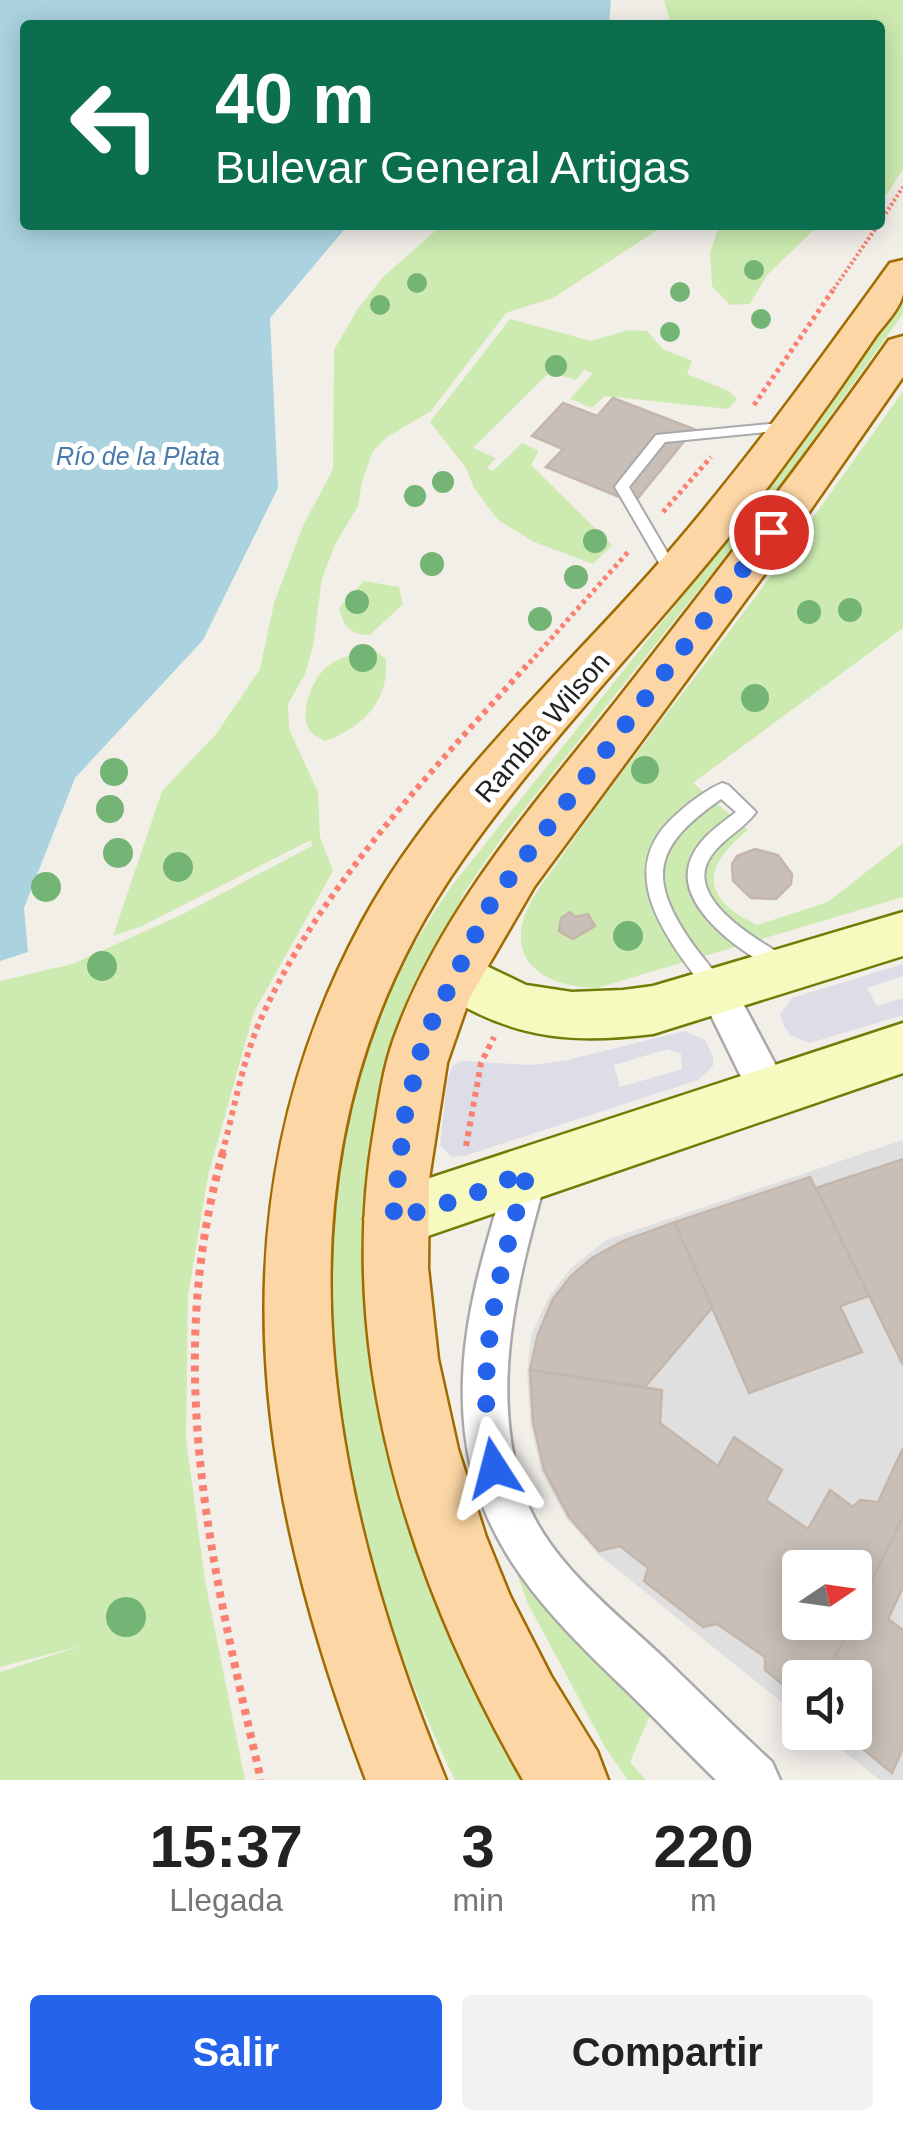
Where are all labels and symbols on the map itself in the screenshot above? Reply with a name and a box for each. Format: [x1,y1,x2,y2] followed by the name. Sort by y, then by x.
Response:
[56,442,220,470] water label: Río de la Plata
[729,490,814,575] pin
[469,646,616,809] street label: Rambla Wilson
[442,1416,546,1520] position arrow
[782,1550,872,1640] north arrow

